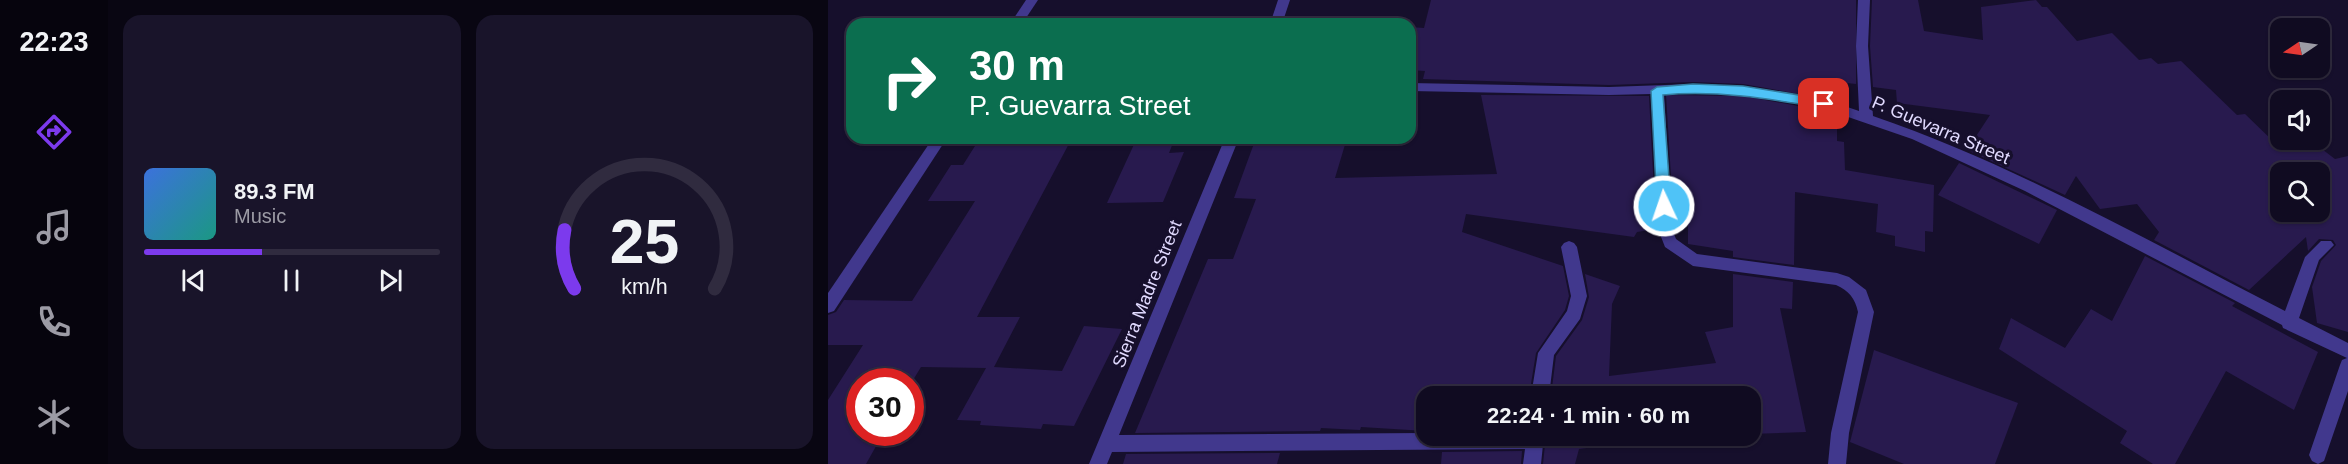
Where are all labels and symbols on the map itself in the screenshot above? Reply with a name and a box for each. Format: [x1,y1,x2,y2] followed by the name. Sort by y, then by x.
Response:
[2270,18,2330,78] north arrow
[1798,78,1849,129] pin
[1869,92,2013,168] street label: P. Guevarra Street
[1632,174,1696,238] position arrow
[1108,217,1186,371] street label: Sierra Madre Street
[846,368,924,446] speed limit sign: 30

